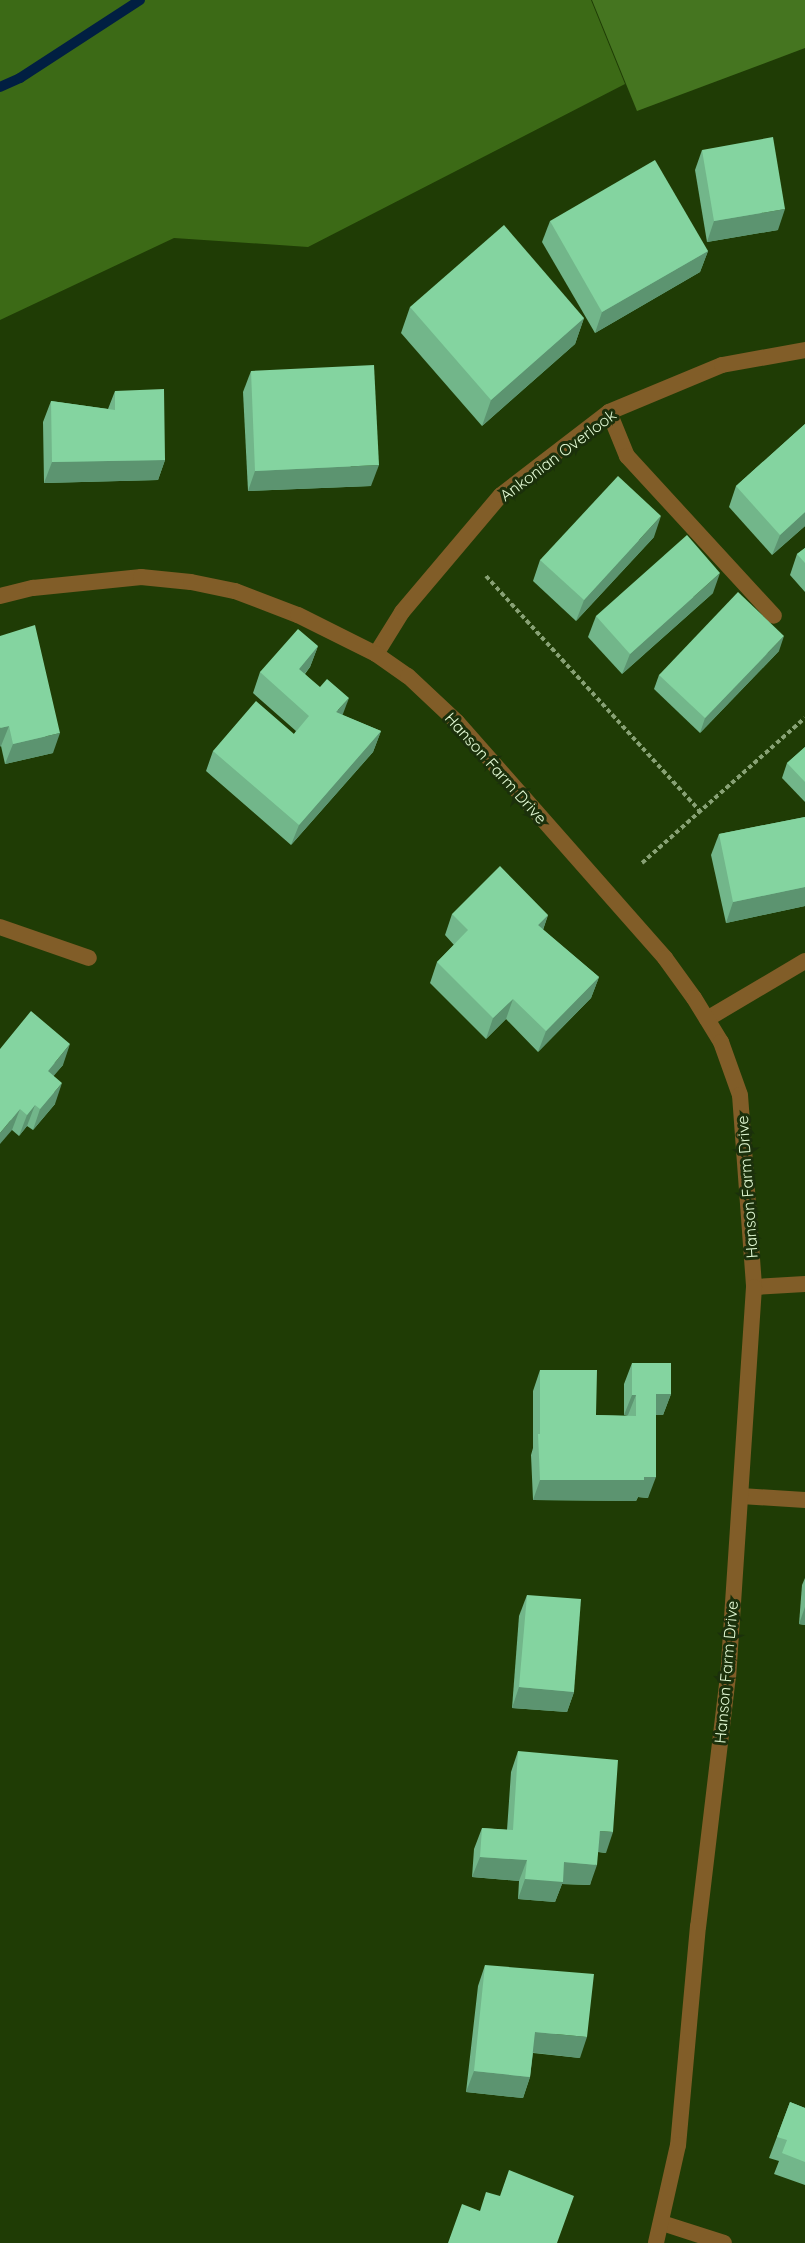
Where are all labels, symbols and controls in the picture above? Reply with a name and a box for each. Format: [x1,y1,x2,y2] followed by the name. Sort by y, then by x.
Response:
[496,405,620,505] street label: Ankonian Overlook
[441,708,551,828] street label: Hanson Farm Drive
[732,1115,762,1259] street label: Hanson Farm Drive
[710,1600,742,1744] street label: Hanson Farm Drive

